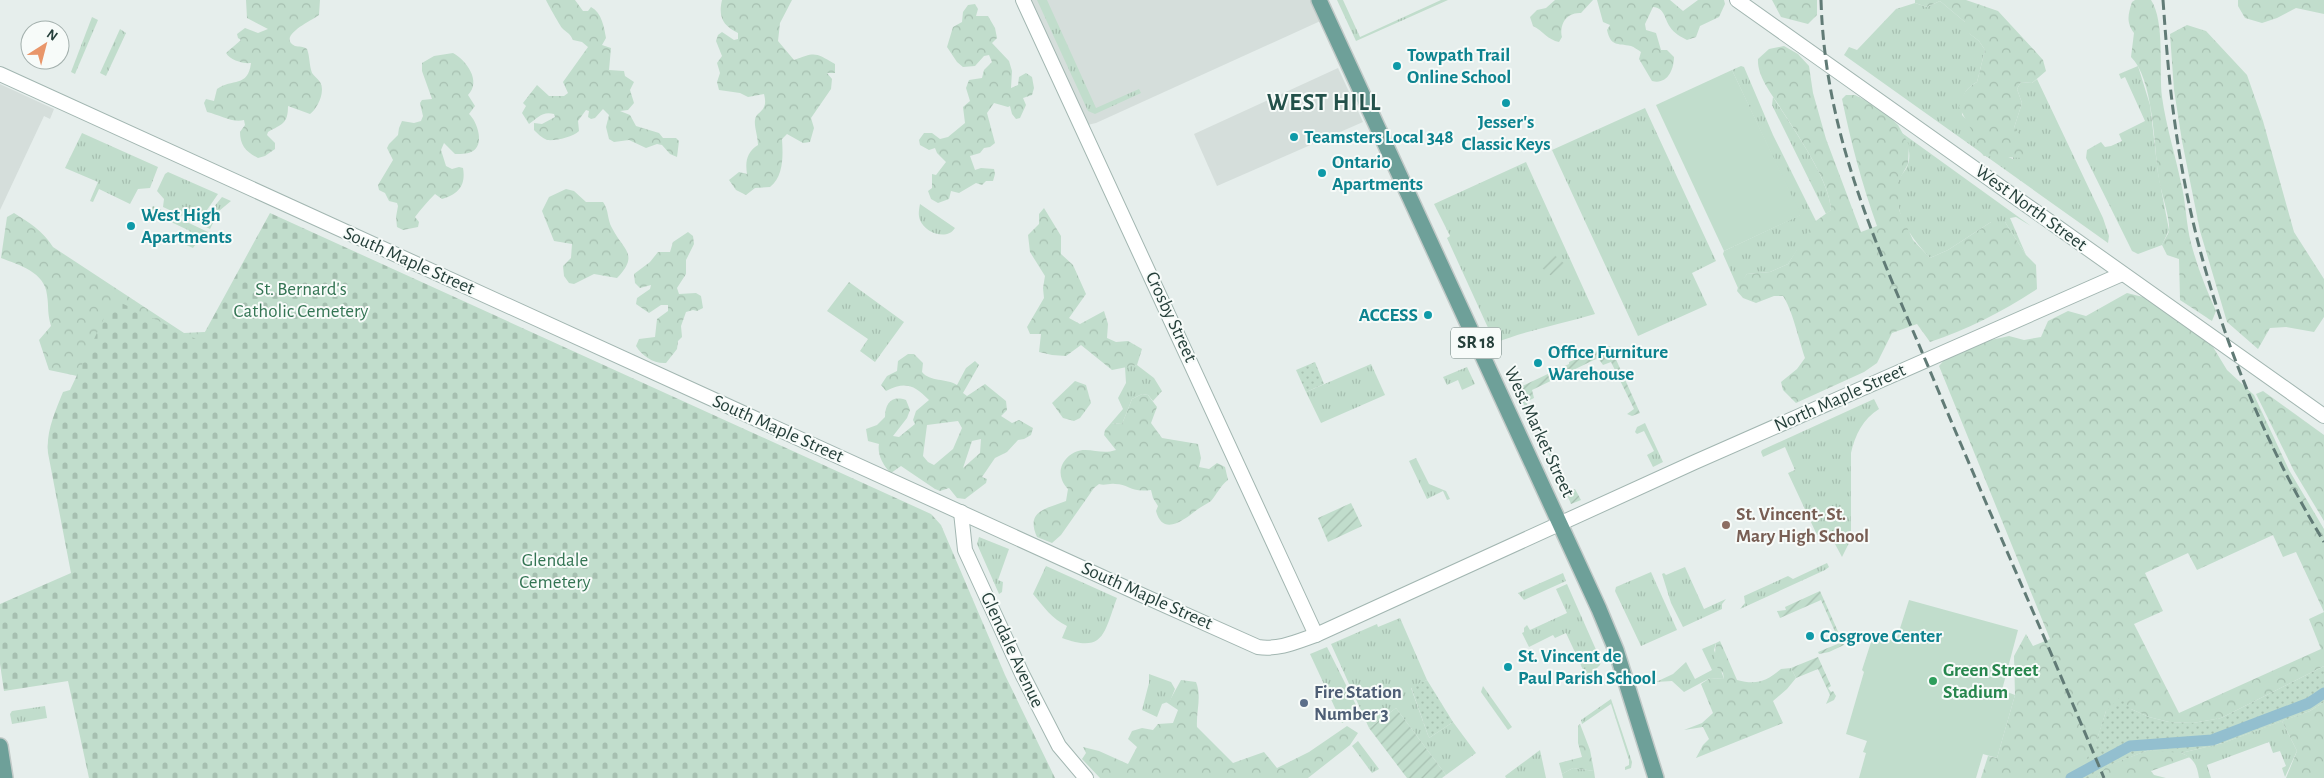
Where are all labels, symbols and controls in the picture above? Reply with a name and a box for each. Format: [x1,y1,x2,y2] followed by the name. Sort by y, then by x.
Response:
[20,20,70,70] north arrow
[44,27,60,44] text: N
[1407,46,1511,87] place label: Towpath Trail Online School
[1391,60,1403,72] marker: Towpath Trail Online School
[1267,91,1381,115] district label: WEST HILL
[1500,97,1512,109] marker: Jesser's Classic Keys
[1461,113,1551,154] place label: Jesser's Classic Keys
[1304,128,1454,147] place label: Teamsters Local 348
[1288,131,1300,143] marker: Teamsters Local 348
[1332,153,1423,194] place label: Ontario Apartments
[1972,161,2090,255] street label: West North Street
[1316,167,1328,179] marker: Ontario Apartments
[141,206,232,247] place label: West High Apartments
[125,220,137,232] marker: West High Apartments
[341,224,477,298] street label: South Maple Street
[1142,269,1200,365] street label: Crosby Street
[234,280,368,321] park label: St. Bernard's Catholic Cemetery
[1359,306,1418,325] place label: ACCESS
[1422,309,1434,321] marker: ACCESS
[1451,328,1501,358] road number: SR 18
[1548,343,1668,384] place label: Office Furniture Warehouse
[1532,357,1544,369] marker: Office Furniture Warehouse
[1771,361,1909,435] street label: North Maple Street
[1500,364,1578,500] street label: West Market Street
[710,392,846,466] street label: South Maple Street
[1736,505,1869,546] place label: St. Vincent- St. Mary High School
[1720,519,1732,531] marker: St. Vincent- St. Mary High School
[519,551,591,592] park label: Glendale Cemetery
[1079,559,1215,633] street label: South Maple Street
[977,589,1047,711] street label: Glendale Avenue
[1820,627,1942,646] place label: Cosgrove Center
[1804,630,1816,642] marker: Cosgrove Center
[1518,647,1656,688] place label: St. Vincent de Paul Parish School
[1502,661,1514,673] marker: St. Vincent de Paul Parish School
[1943,661,2039,702] place label: Green Street Stadium
[1927,675,1939,687] marker: Green Street Stadium
[1314,683,1402,724] place label: Fire Station Number 3
[1298,697,1310,709] marker: Fire Station Number 3

